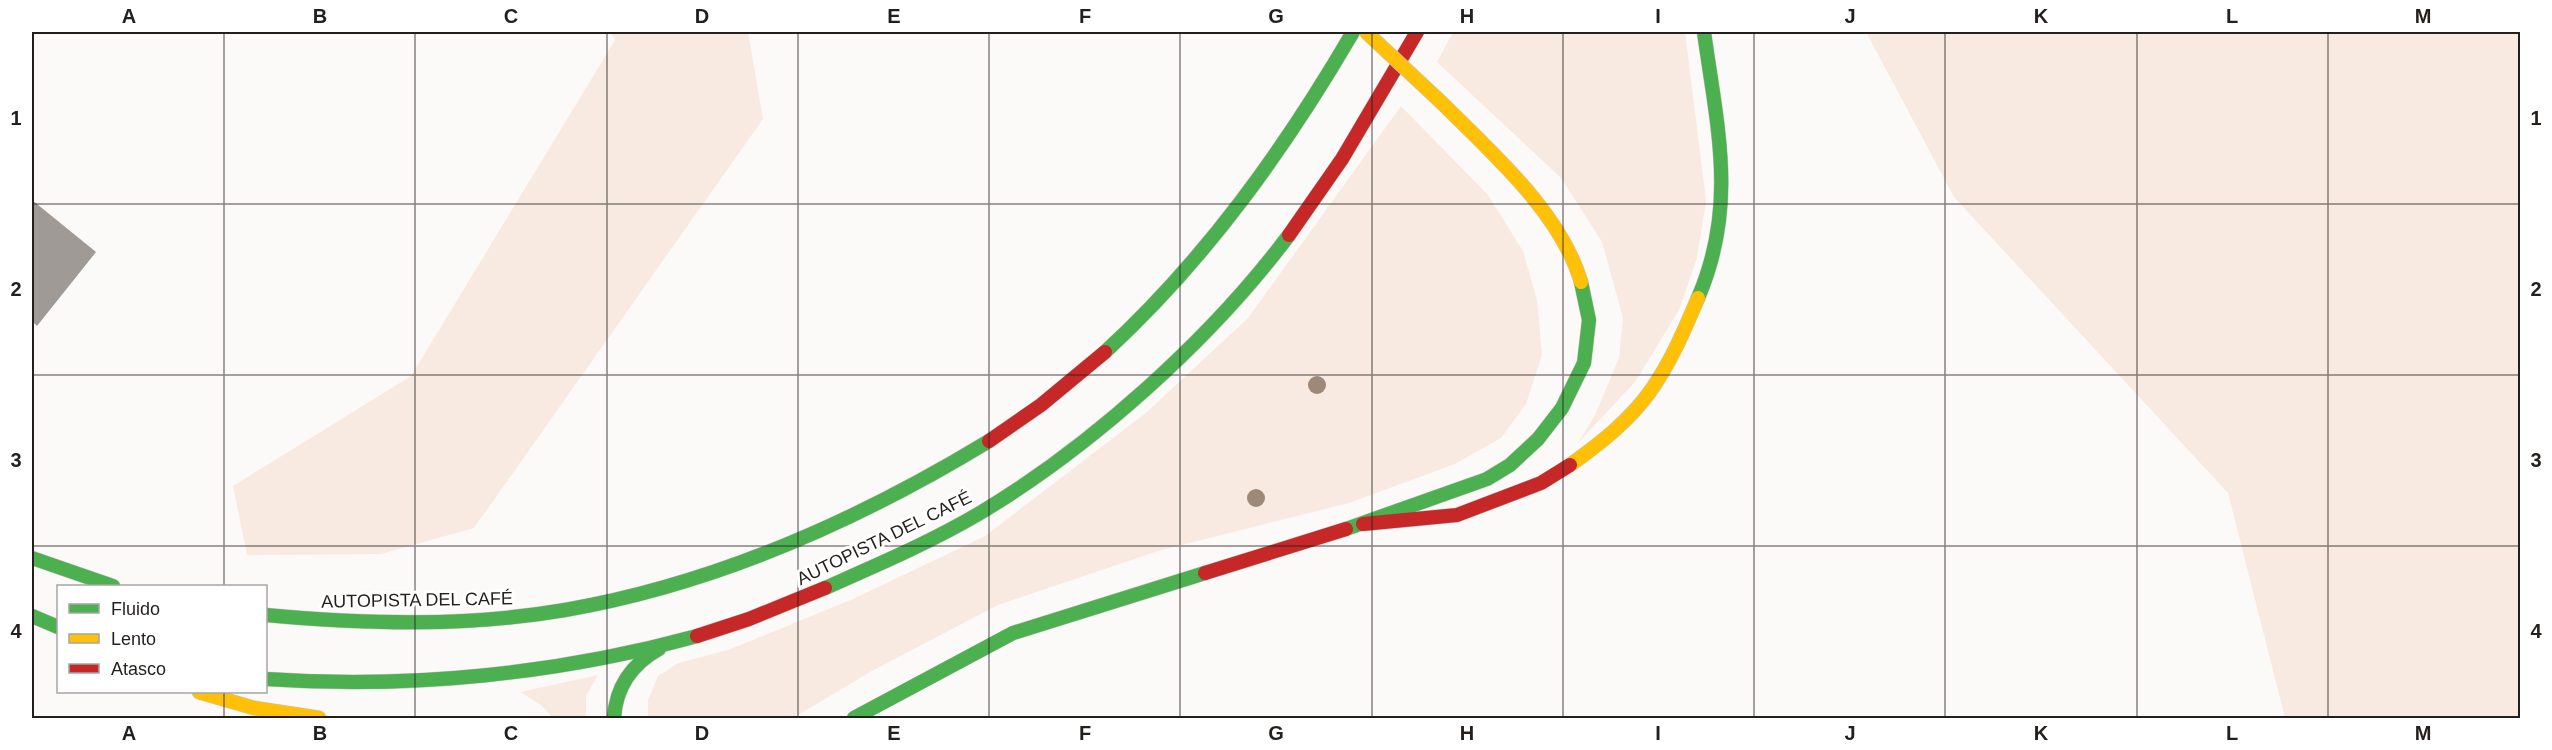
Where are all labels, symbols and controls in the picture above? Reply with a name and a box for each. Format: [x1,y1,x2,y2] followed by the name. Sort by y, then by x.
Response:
[122,5,136,27] text: A
[313,5,327,27] text: B
[504,5,518,27] text: C
[695,5,709,27] text: D
[887,5,901,27] text: E
[1079,5,1091,27] text: F
[1268,5,1284,27] text: G
[1460,5,1474,27] text: H
[1655,5,1661,27] text: I
[1844,5,1856,27] text: J
[2034,5,2049,27] text: K
[2226,5,2238,27] text: L
[2415,5,2431,27] text: M
[10,107,22,129] text: 1
[2530,107,2542,129] text: 1
[10,278,22,300] text: 2
[2530,278,2542,300] text: 2
[10,449,22,471] text: 3
[2530,449,2542,471] text: 3
[793,487,975,589] street label: AUTOPISTA DEL CAFÉ
[57,585,267,693] legend
[321,588,513,612] street label: AUTOPISTA DEL CAFÉ
[111,599,160,619] text: Fluido
[10,620,22,642] text: 4
[2530,620,2542,642] text: 4
[111,629,156,649] text: Lento
[111,659,166,679] text: Atasco
[122,722,136,744] text: A
[313,722,327,744] text: B
[504,722,518,744] text: C
[695,722,709,744] text: D
[887,722,901,744] text: E
[1079,722,1091,744] text: F
[1268,722,1284,744] text: G
[1460,722,1474,744] text: H
[1655,722,1661,744] text: I
[1844,722,1856,744] text: J
[2034,722,2049,744] text: K
[2226,722,2238,744] text: L
[2415,722,2431,744] text: M

